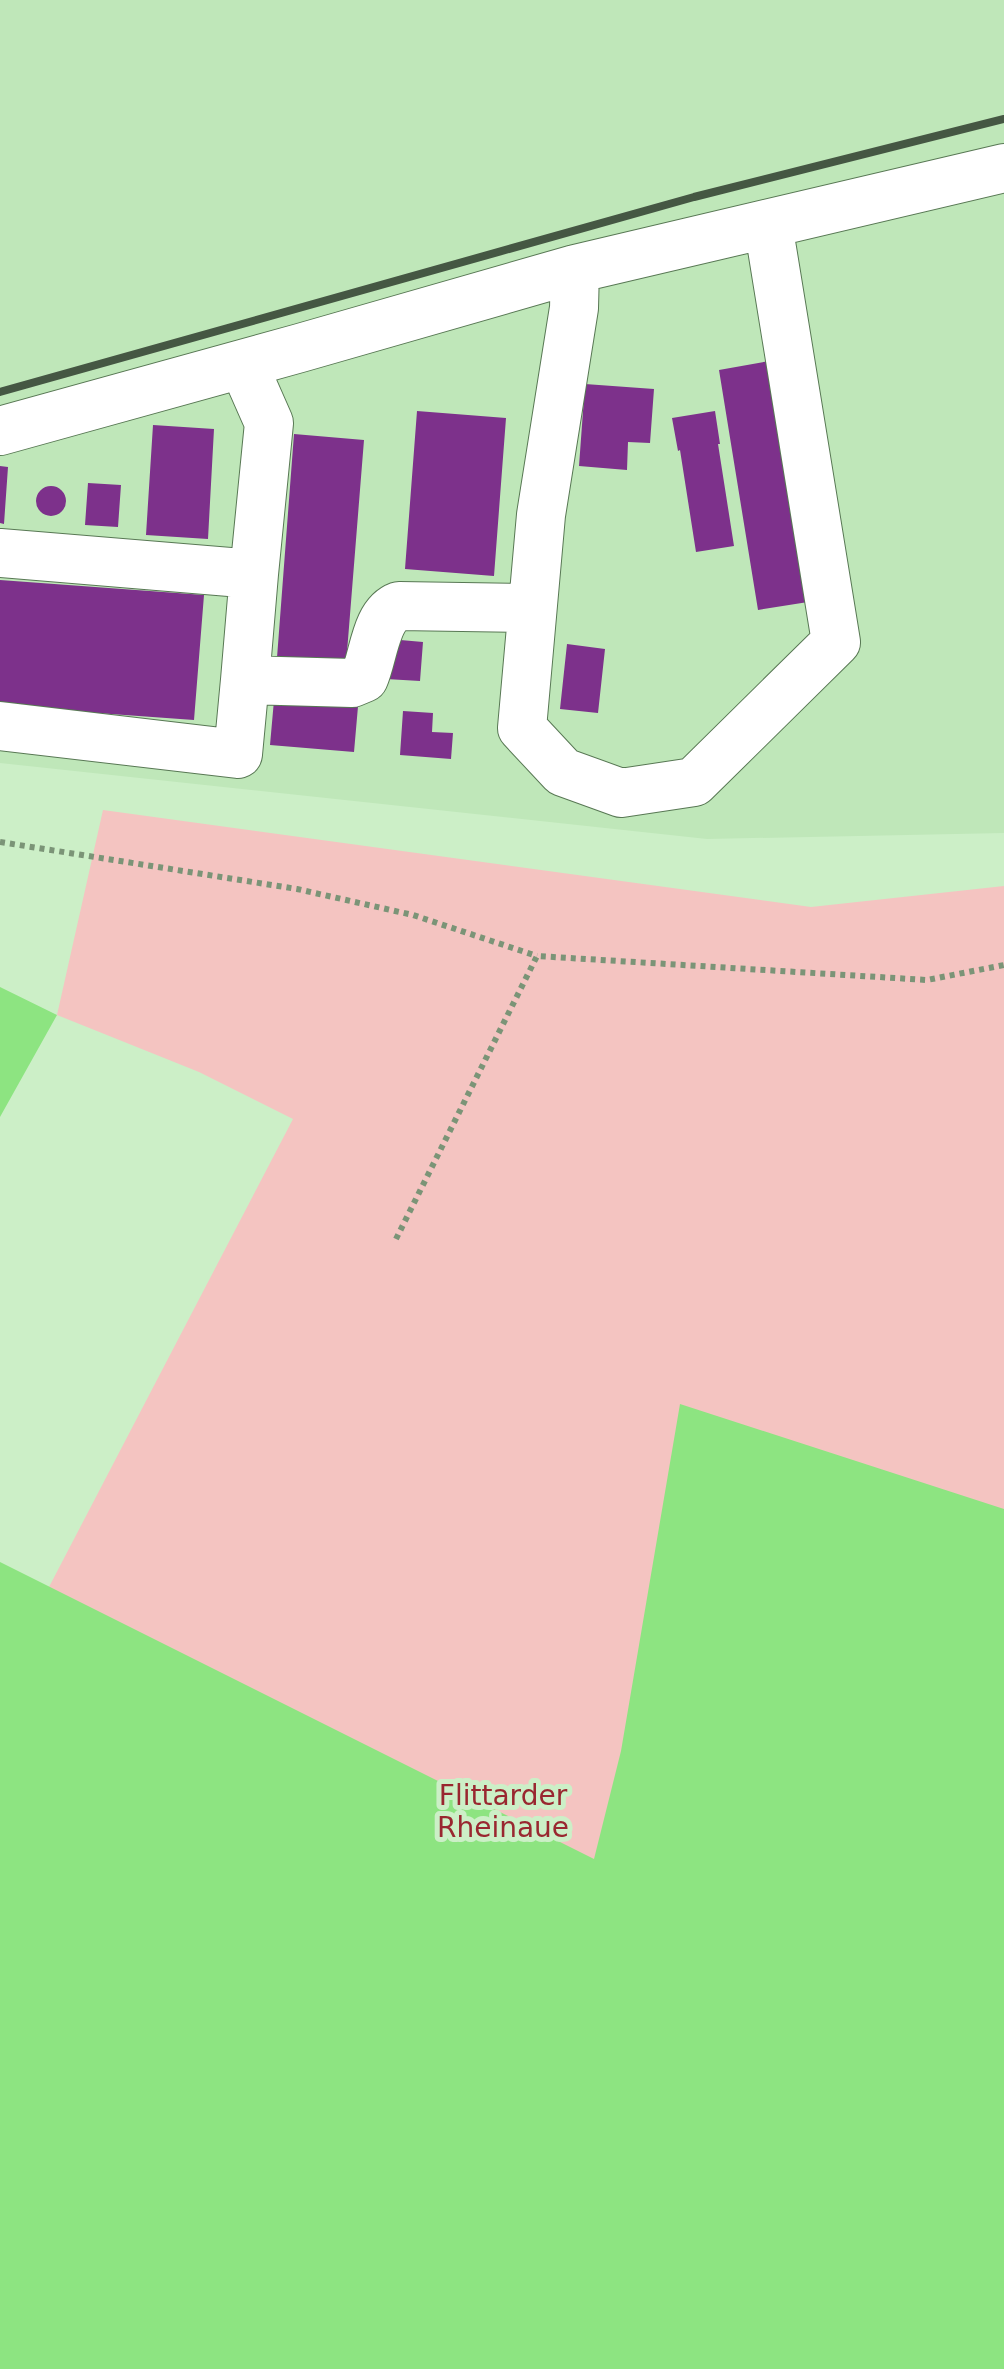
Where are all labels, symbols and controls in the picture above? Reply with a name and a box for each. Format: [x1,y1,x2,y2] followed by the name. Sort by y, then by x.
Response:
[437,1779,569,1844] park label: Flittarder Rheinaue

